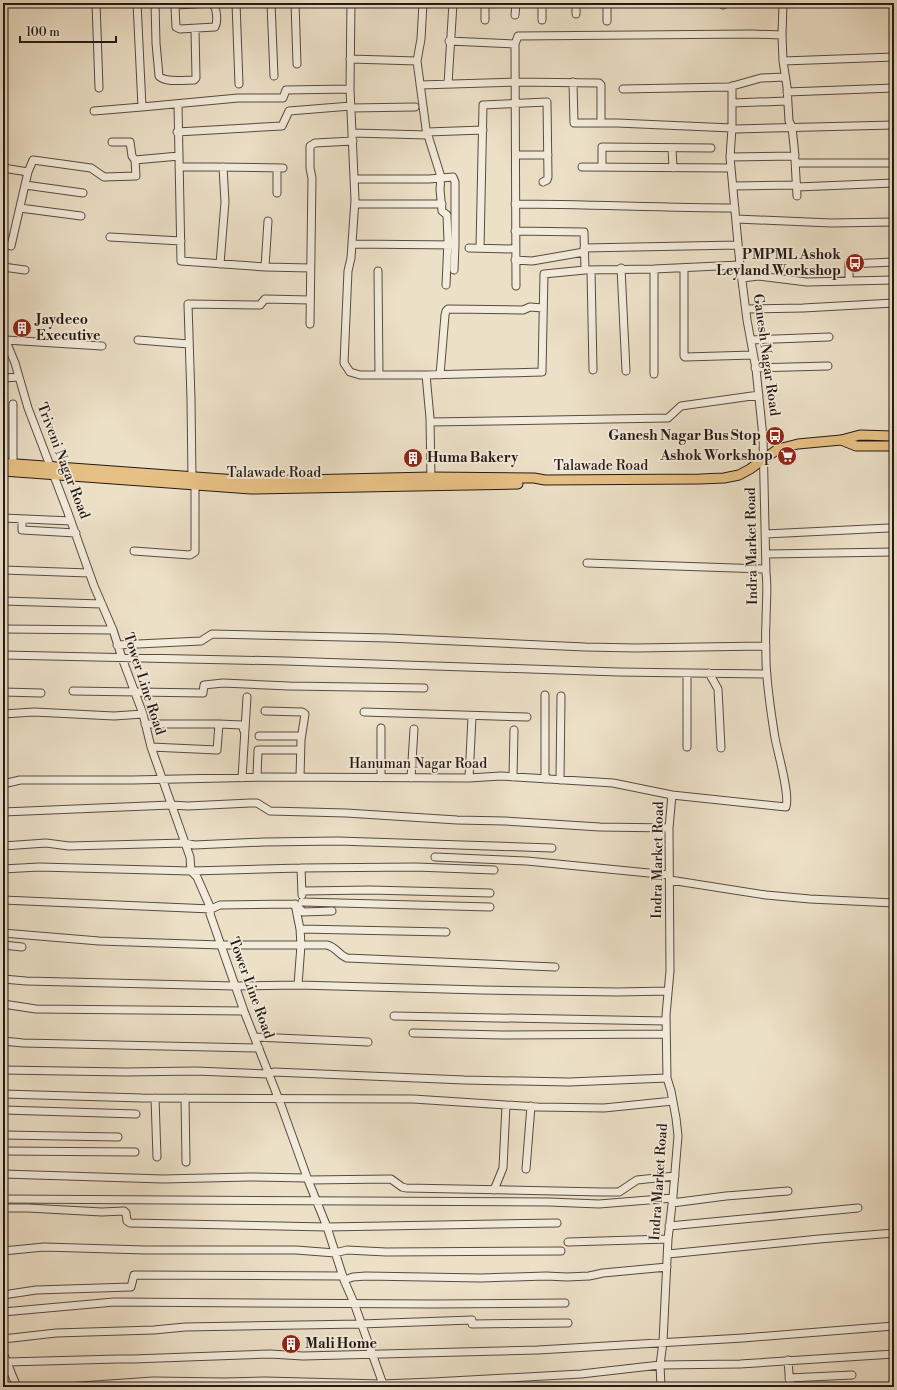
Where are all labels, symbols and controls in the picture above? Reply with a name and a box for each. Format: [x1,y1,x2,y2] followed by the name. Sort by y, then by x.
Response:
[20,18,116,44] scale bar
[26,25,60,40] text: 100 m
[716,246,841,280] place label: PMPML Ashok Leyland Workshop
[844,252,866,274] bus stop icon: PMPML Ashok Leyland Workshop
[749,293,783,417] street label: Ganesh Nagar Road
[34,311,101,345] place label: Jaydeeo Executive
[11,317,33,339] building icon: Jaydeeo Executive
[33,400,93,522] street label: Triveni Nagar Road
[764,425,786,447] bus stop icon: Ganesh Nagar Bus Stop
[608,427,761,445] place label: Ganesh Nagar Bus Stop
[776,445,798,467] supermarket icon: Ashok Workshop
[402,447,424,469] building icon: Huma Bakery
[659,447,773,465] place label: Ashok Workshop
[427,449,519,467] place label: Huma Bakery
[554,457,648,475] street label: Talawade Road
[227,464,321,482] street label: Talawade Road
[742,487,762,605] street label: Indra Market Road
[119,631,169,737] street label: Tower Line Road
[349,755,487,773] street label: Hanuman Nagar Road
[648,801,668,919] street label: Indra Market Road
[224,935,278,1041] street label: Tower Line Road
[646,1123,672,1241] street label: Indra Market Road
[280,1333,302,1355] building icon: Mali Home
[305,1335,377,1353] place label: Mali Home

